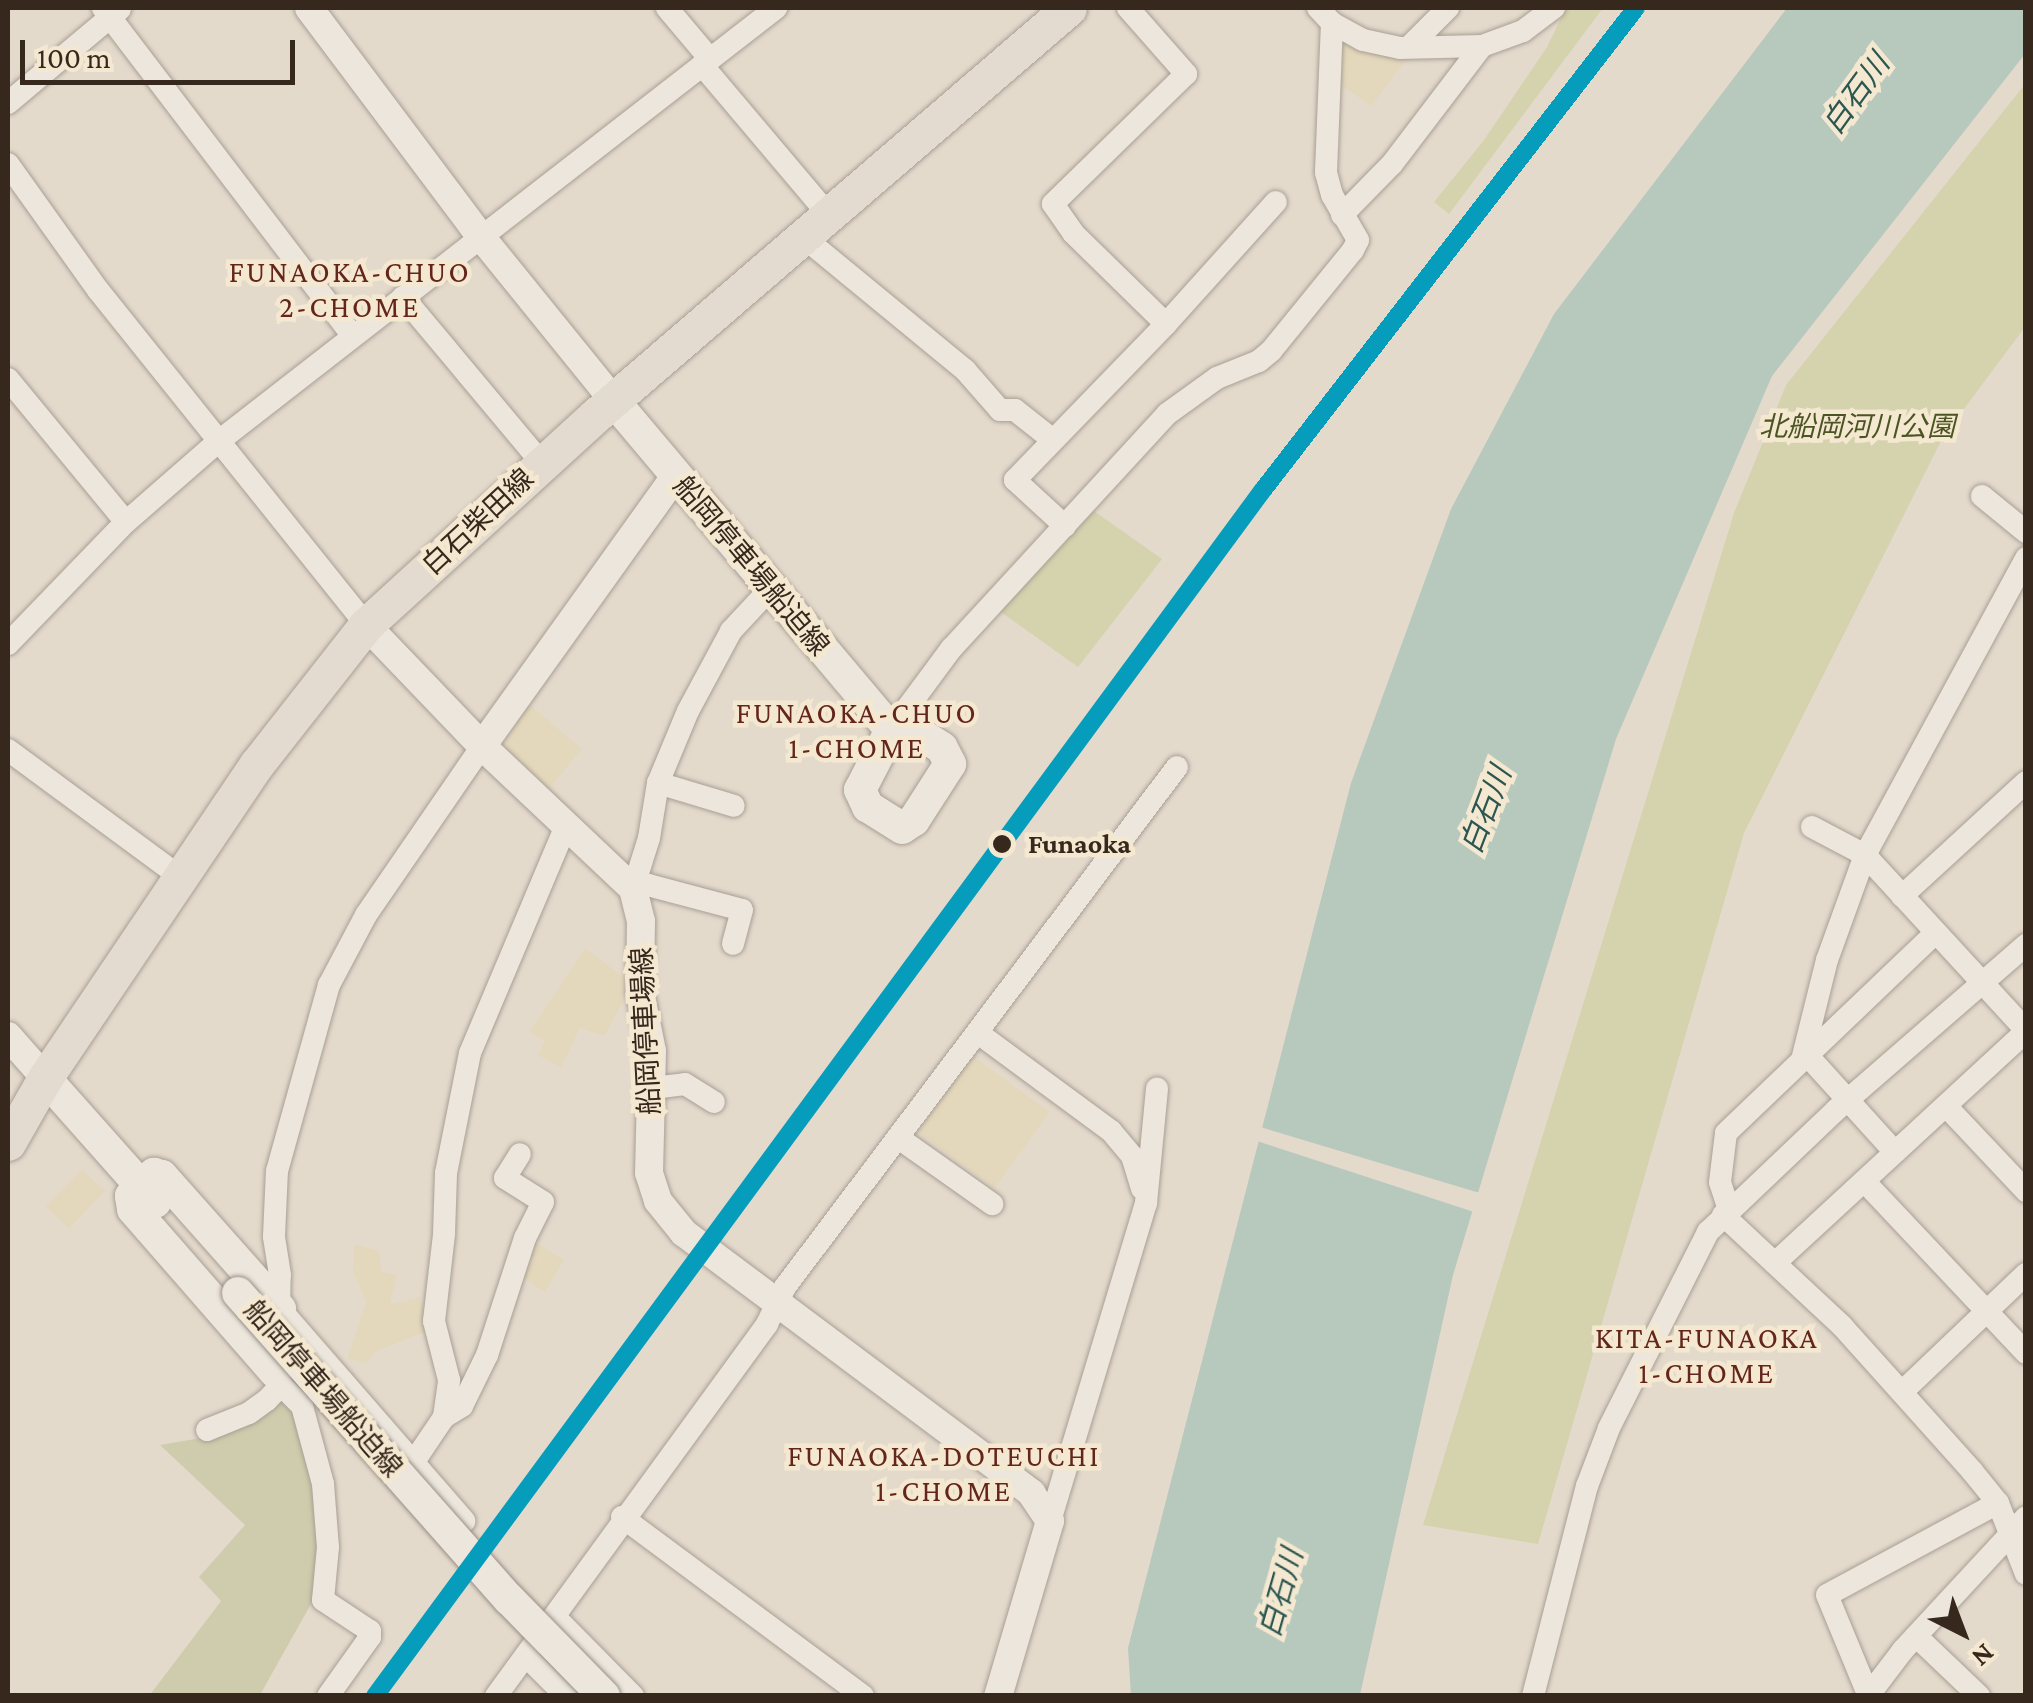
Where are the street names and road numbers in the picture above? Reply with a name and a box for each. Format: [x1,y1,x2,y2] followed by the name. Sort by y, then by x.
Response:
[415,462,541,582] street label: 白石柴田線
[666,469,836,663] street label: 船岡停車場船迫線
[625,946,667,1116] street label: 船岡停車場線
[237,1293,409,1485] street label: 船岡停車場船迫線

